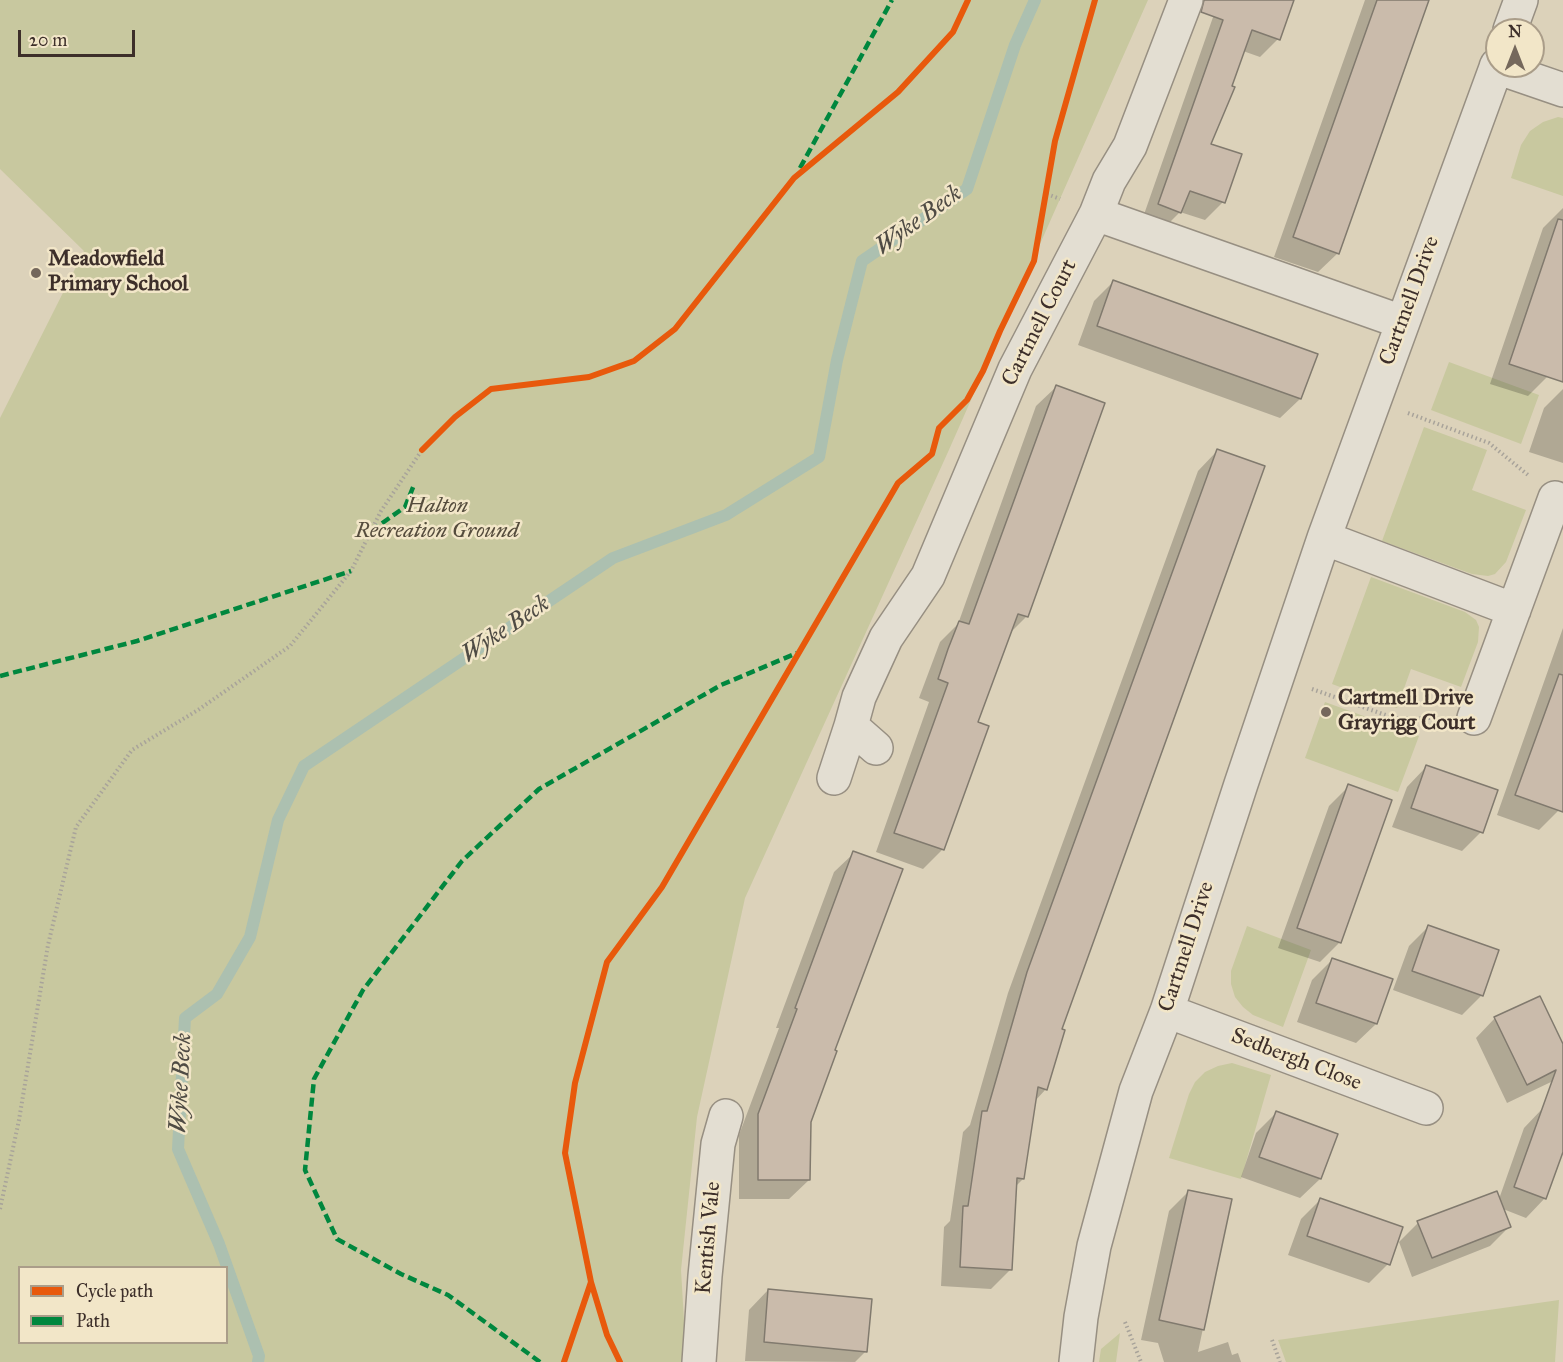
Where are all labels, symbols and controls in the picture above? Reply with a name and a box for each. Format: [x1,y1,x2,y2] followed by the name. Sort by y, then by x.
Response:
[21,18,138,56] scale bar
[1485,18,1545,78] north arrow
[1508,22,1522,41] text: N
[29,29,67,51] text: 20 m
[870,180,968,262] water label: Wyke Beck
[1374,233,1446,369] street label: Cartmell Drive
[48,247,188,298] place label: Meadowfield Primary School
[997,255,1083,391] street label: Cartmell Court
[29,266,43,280] marker: Meadowfield Primary School
[355,494,519,546] park label: Halton Recreation Ground
[456,590,556,670] water label: Wyke Beck
[1338,686,1475,738] place label: Cartmell Drive Grayrigg Court
[1319,705,1333,719] marker: Cartmell Drive Grayrigg Court
[1154,879,1220,1015] street label: Cartmell Drive
[1227,1023,1365,1097] street label: Sedbergh Close
[165,1032,199,1134] water label: Wyke Beck
[691,1181,727,1295] street label: Kentish Vale
[18,1266,228,1344] legend
[76,1280,153,1302] text: Cycle path
[76,1310,110,1332] text: Path

